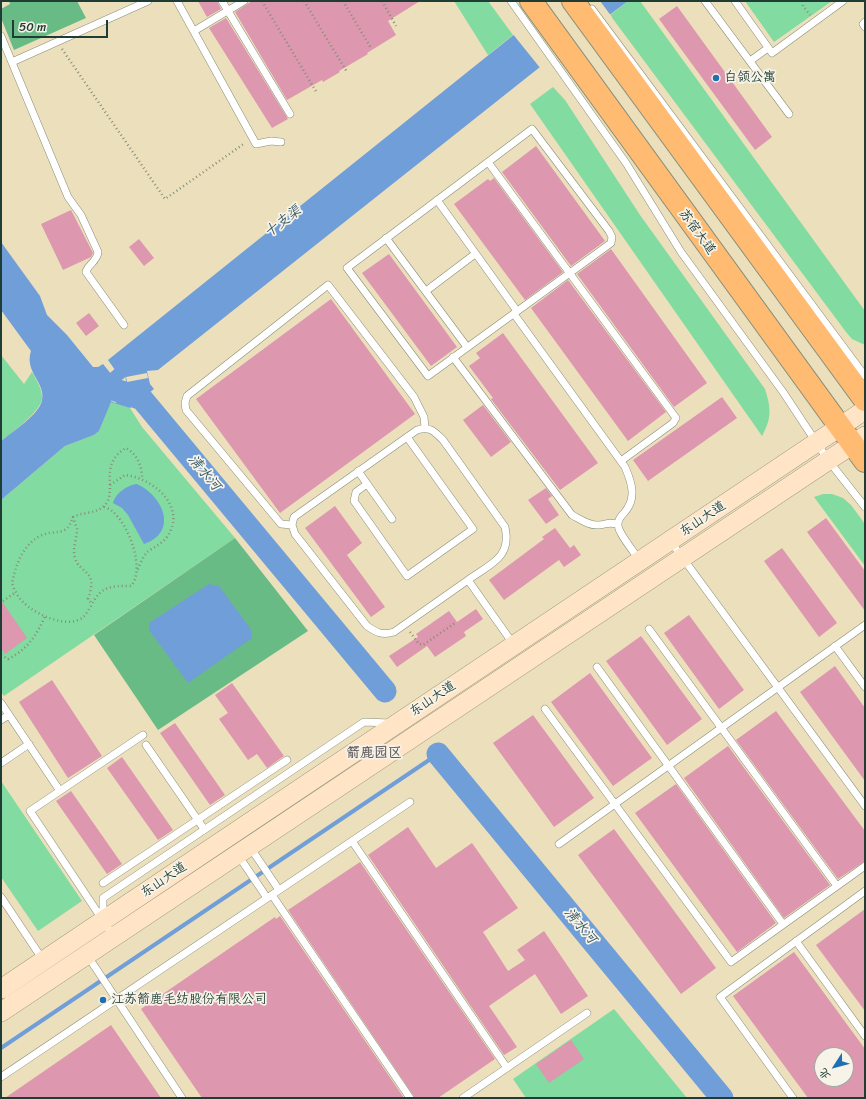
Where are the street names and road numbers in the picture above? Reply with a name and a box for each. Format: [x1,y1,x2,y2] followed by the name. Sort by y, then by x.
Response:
[675,206,719,258] street label: 苏宿大道
[677,498,729,540] street label: 东山大道
[407,678,459,720] street label: 东山大道
[138,859,190,901] street label: 东山大道

